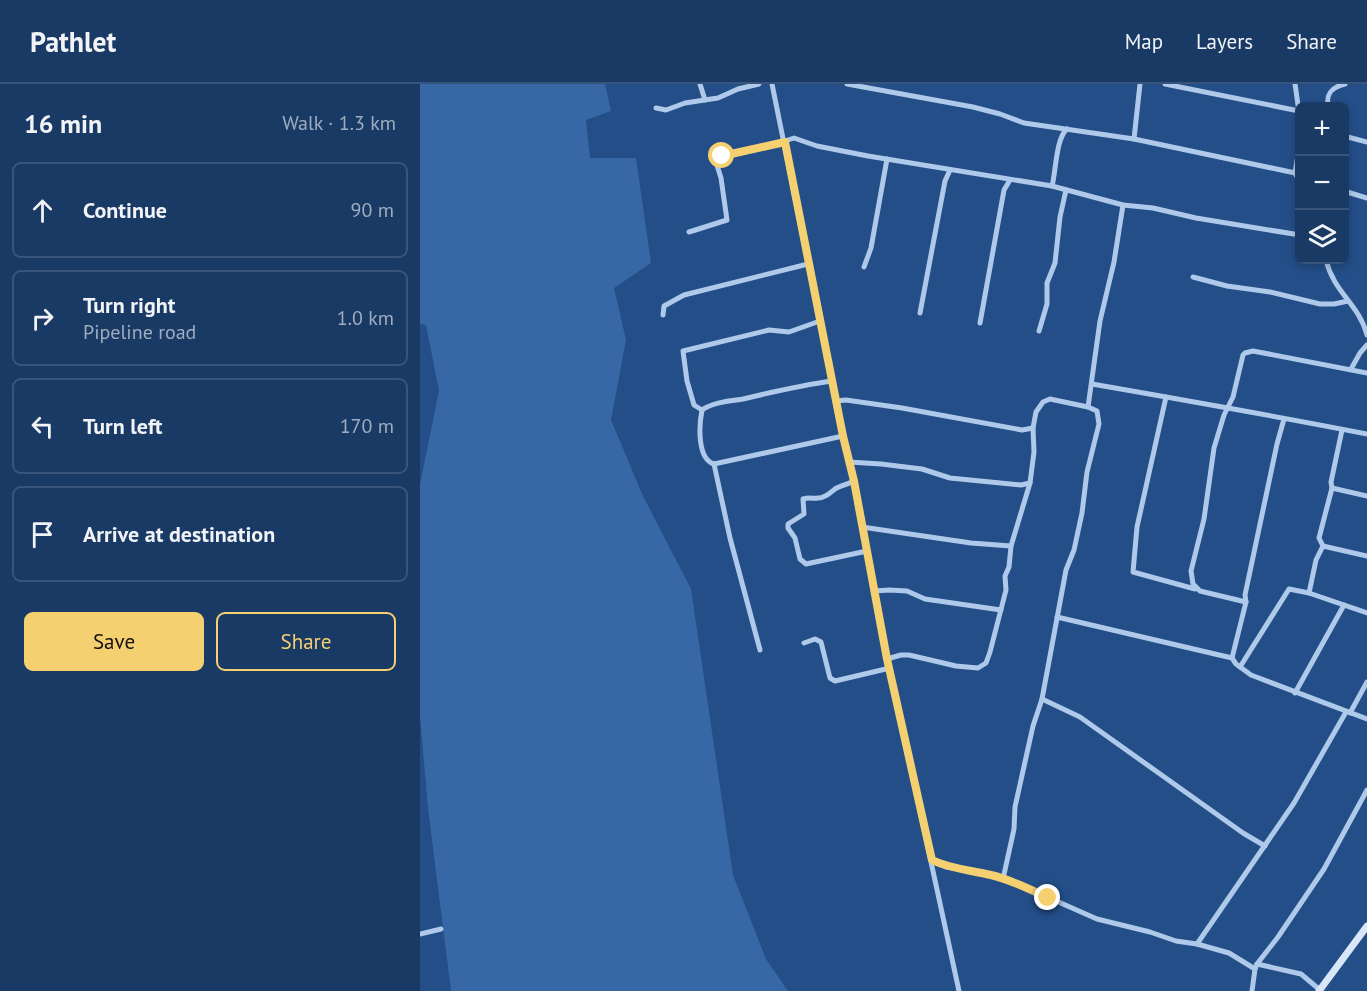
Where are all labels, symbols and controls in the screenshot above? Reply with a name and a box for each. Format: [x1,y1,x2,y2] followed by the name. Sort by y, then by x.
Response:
[30,23,116,60] text: Pathlet
[1125,28,1163,55] text: Map
[1196,28,1253,55] text: Layers
[1286,28,1337,55] text: Share
[1295,102,1349,264] map controls
[1295,102,1349,156] button: +
[24,107,102,140] text: 16 min
[282,110,396,136] text: Walk · 1.3 km
[708,142,734,168] route start
[1295,156,1349,210] button: −
[26,194,59,227] icon: ahead
[83,196,167,224] text: Continue
[351,197,394,223] text: 90 m
[1295,210,1349,264] button: layers
[83,291,175,319] text: Turn right
[26,302,59,335] icon: right
[337,305,394,331] text: 1.0 km
[83,319,196,345] text: Pipeline road
[26,410,59,443] icon: left
[83,412,163,440] text: Turn left
[340,413,394,439] text: 170 m
[26,518,59,551] icon: arrive
[83,520,275,548] text: Arrive at destination
[24,612,204,671] button: Save
[216,612,396,671] button: Share
[1034,884,1060,910] route end

